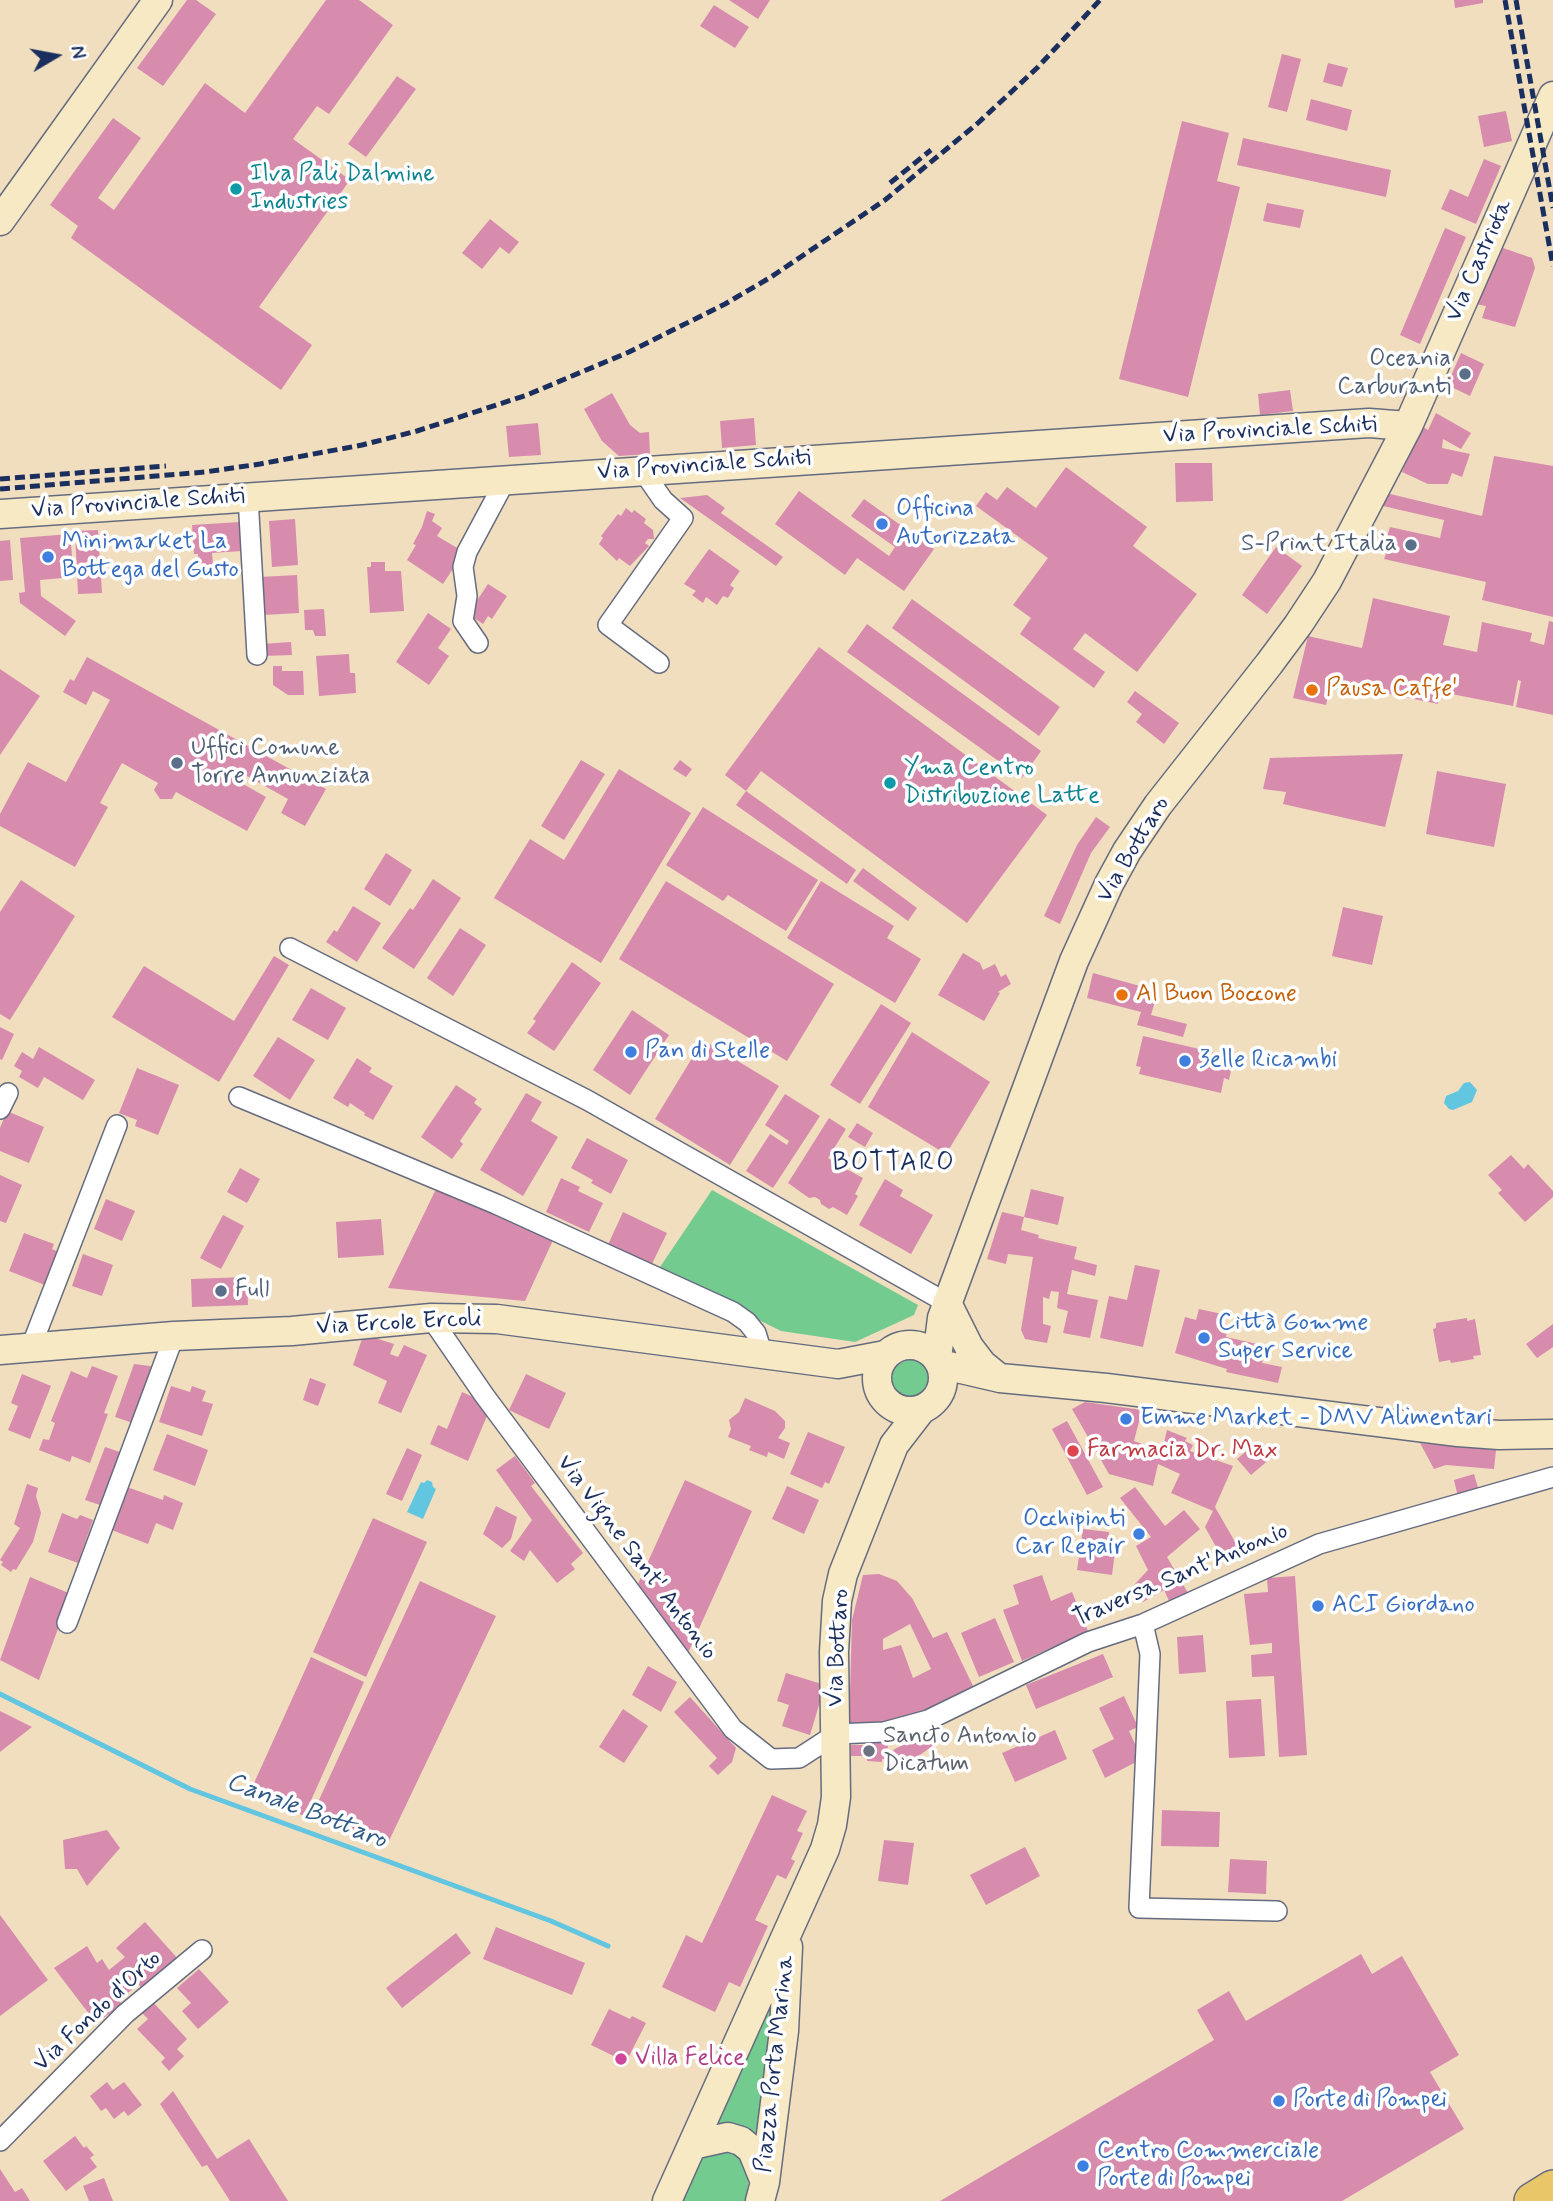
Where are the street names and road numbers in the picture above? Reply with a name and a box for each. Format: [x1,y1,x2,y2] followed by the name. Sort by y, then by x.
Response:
[1440,195,1520,327] street label: Via Castriota
[1162,411,1378,451] street label: Via Provinciale Schiti
[596,444,812,488] street label: Via Provinciale Schiti
[30,482,246,526] street label: Via Provinciale Schiti
[1091,792,1177,908] street label: Via Bottaro
[316,1305,482,1343] street label: Via Ercole Ercoli
[549,1450,723,1666] street label: Via Vigne Sant' Antonio
[1069,1518,1293,1634] street label: Traversa Sant'Antonio
[822,1588,856,1708] street label: Via Bottaro
[28,1945,168,2079] street label: Via Fondo d'Orto
[750,1954,802,2174] street label: Piazza Porta Marina

